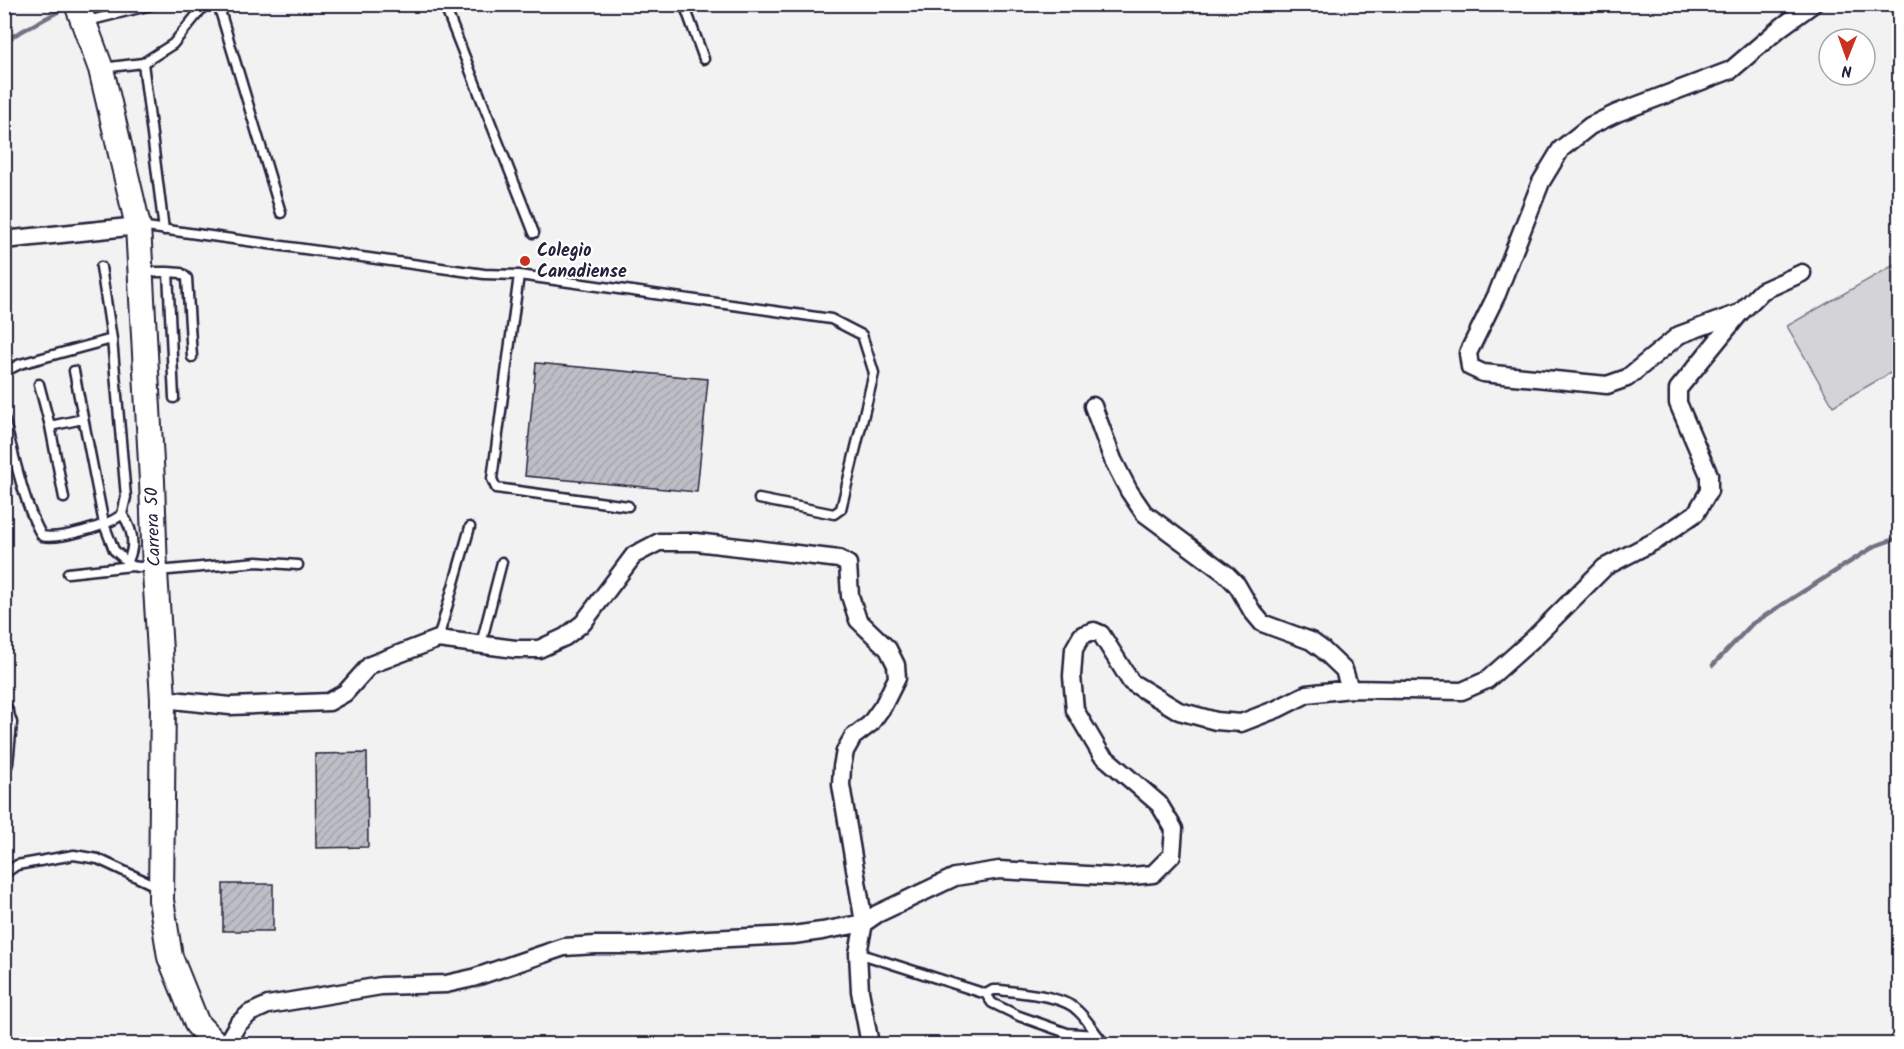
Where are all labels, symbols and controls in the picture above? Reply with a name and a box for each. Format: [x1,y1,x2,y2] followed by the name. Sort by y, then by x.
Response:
[1817,27,1877,87] north arrow
[1841,58,1852,83] text: N
[537,237,627,287] place label: Colegio Canadiense
[518,254,532,268] marker: Colegio Canadiense
[138,487,170,567] street label: Carrera 50

